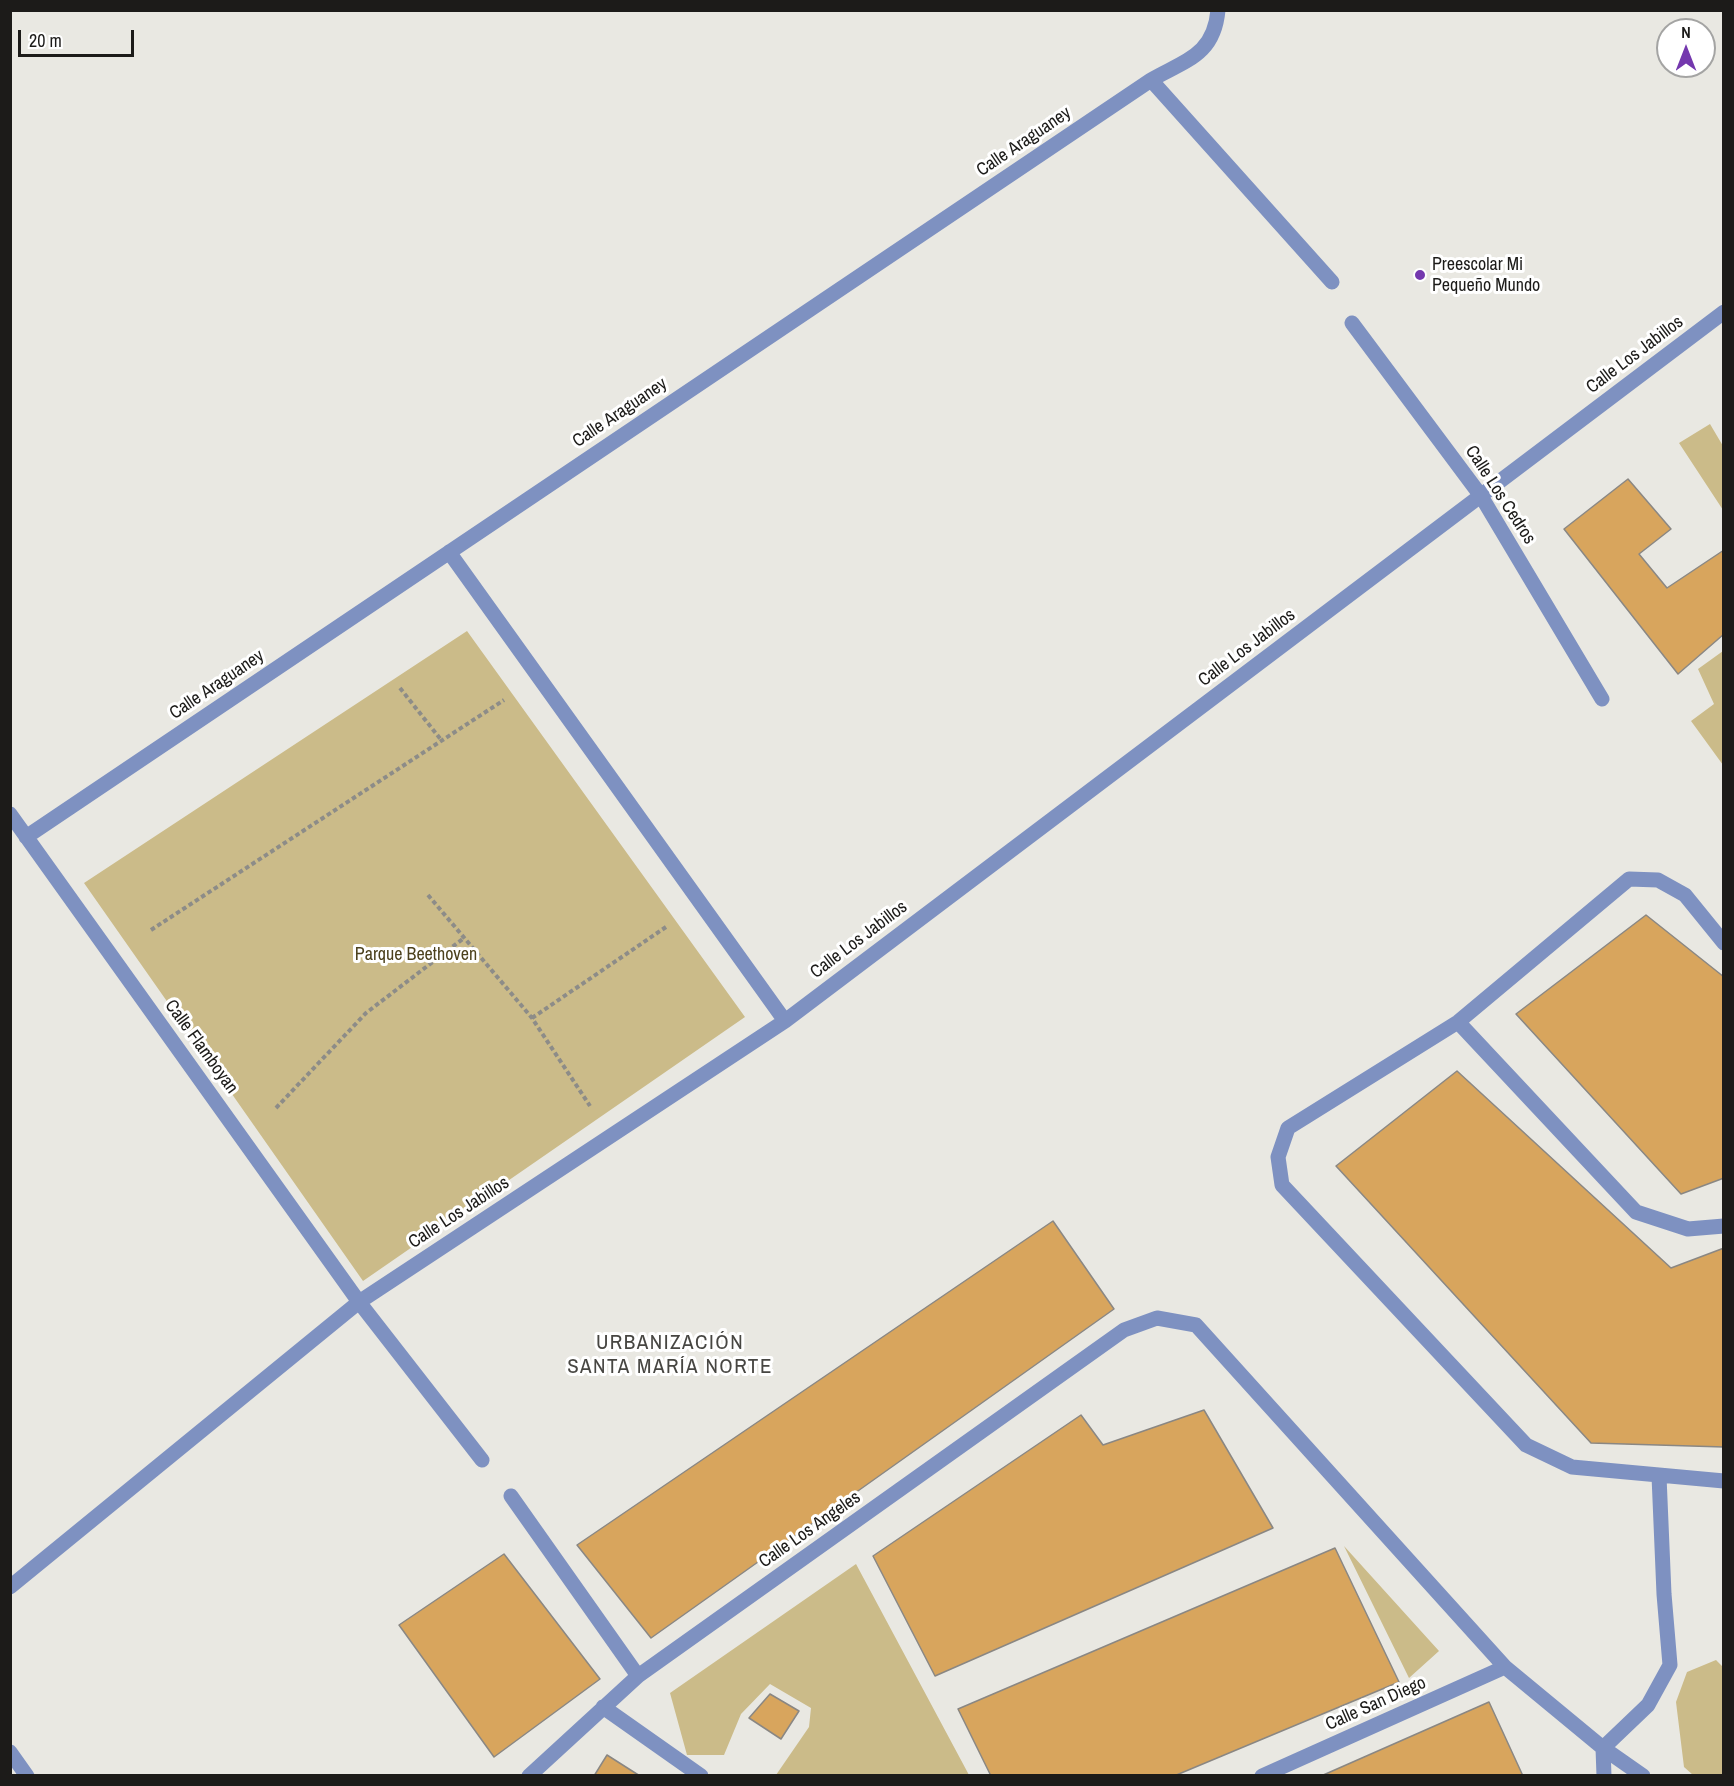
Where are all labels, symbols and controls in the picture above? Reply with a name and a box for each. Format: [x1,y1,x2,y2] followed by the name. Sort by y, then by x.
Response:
[21,18,136,56] scale bar
[1656,18,1716,78] north arrow
[1681,21,1691,43] text: N
[29,28,62,53] text: 20 m
[973,103,1075,181] street label: Calle Araguaney
[1432,254,1540,296] place label: Preescolar Mi Pequeño Mundo
[1413,268,1427,282] marker: Preescolar Mi Pequeño Mundo
[1582,312,1688,398] street label: Calle Los Jabillos
[569,374,671,452] street label: Calle Araguaney
[1460,442,1540,548] street label: Calle Los Cedros
[1194,605,1300,691] street label: Calle Los Jabillos
[166,646,268,724] street label: Calle Araguaney
[806,897,912,983] street label: Calle Los Jabillos
[355,944,477,966] park label: Parque Beethoven
[160,996,242,1098] street label: Calle Flamboyan
[405,1172,513,1254] street label: Calle Los Jabillos
[567,1330,773,1380] district label: URBANIZACIÓN SANTA MARÍA NORTE
[755,1487,865,1573] street label: Calle Los Angeles
[1323,1672,1429,1736] street label: Calle San Diego

